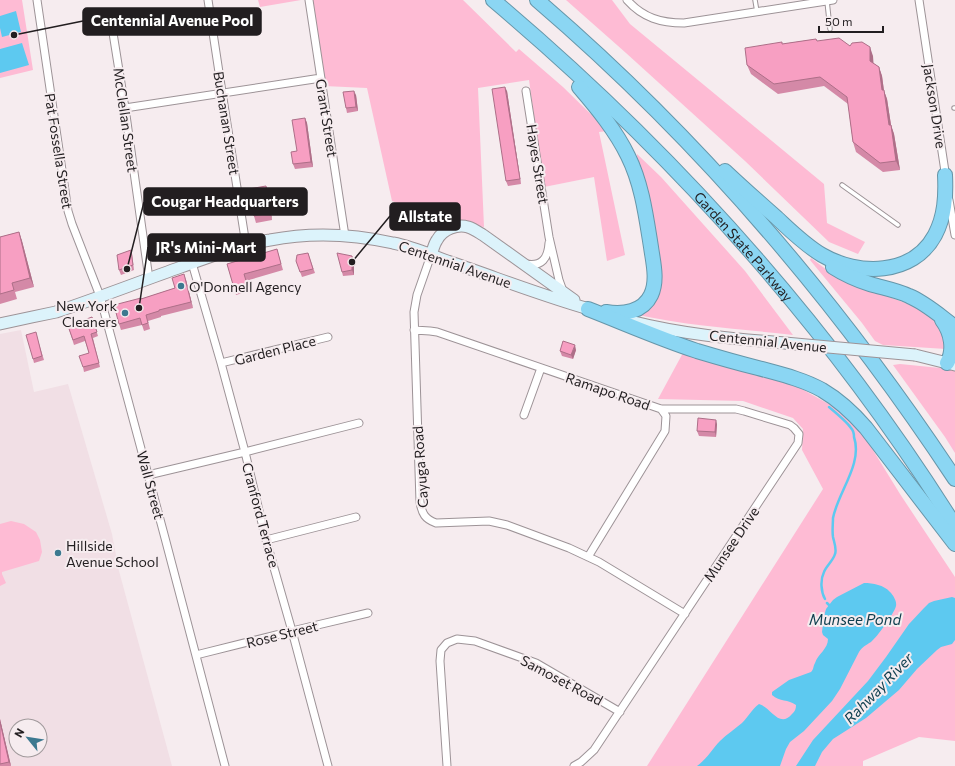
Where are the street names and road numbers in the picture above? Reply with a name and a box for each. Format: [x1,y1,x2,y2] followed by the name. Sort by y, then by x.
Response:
[920,63,950,149] street label: Jackson Drive
[110,67,142,174] street label: McClellan Street
[210,70,244,176] street label: Buchanan Street
[312,78,342,159] street label: Grant Street
[41,92,77,210] street label: Pat Fossella Street
[523,123,553,205] street label: Hayes Street
[691,188,797,305] street label: Garden State Parkway
[396,237,514,291] street label: Centennial Avenue
[708,326,828,356] street label: Centennial Avenue
[233,332,317,368] street label: Garden Place
[564,369,652,413] street label: Ramapo Road
[409,426,431,508] street label: Cayuga Road
[134,449,168,521] street label: Wall Street
[239,461,283,569] street label: Cranford Terrace
[700,503,762,585] street label: Munsee Drive
[244,617,320,651] street label: Rose Street
[518,651,606,709] street label: Samoset Road

